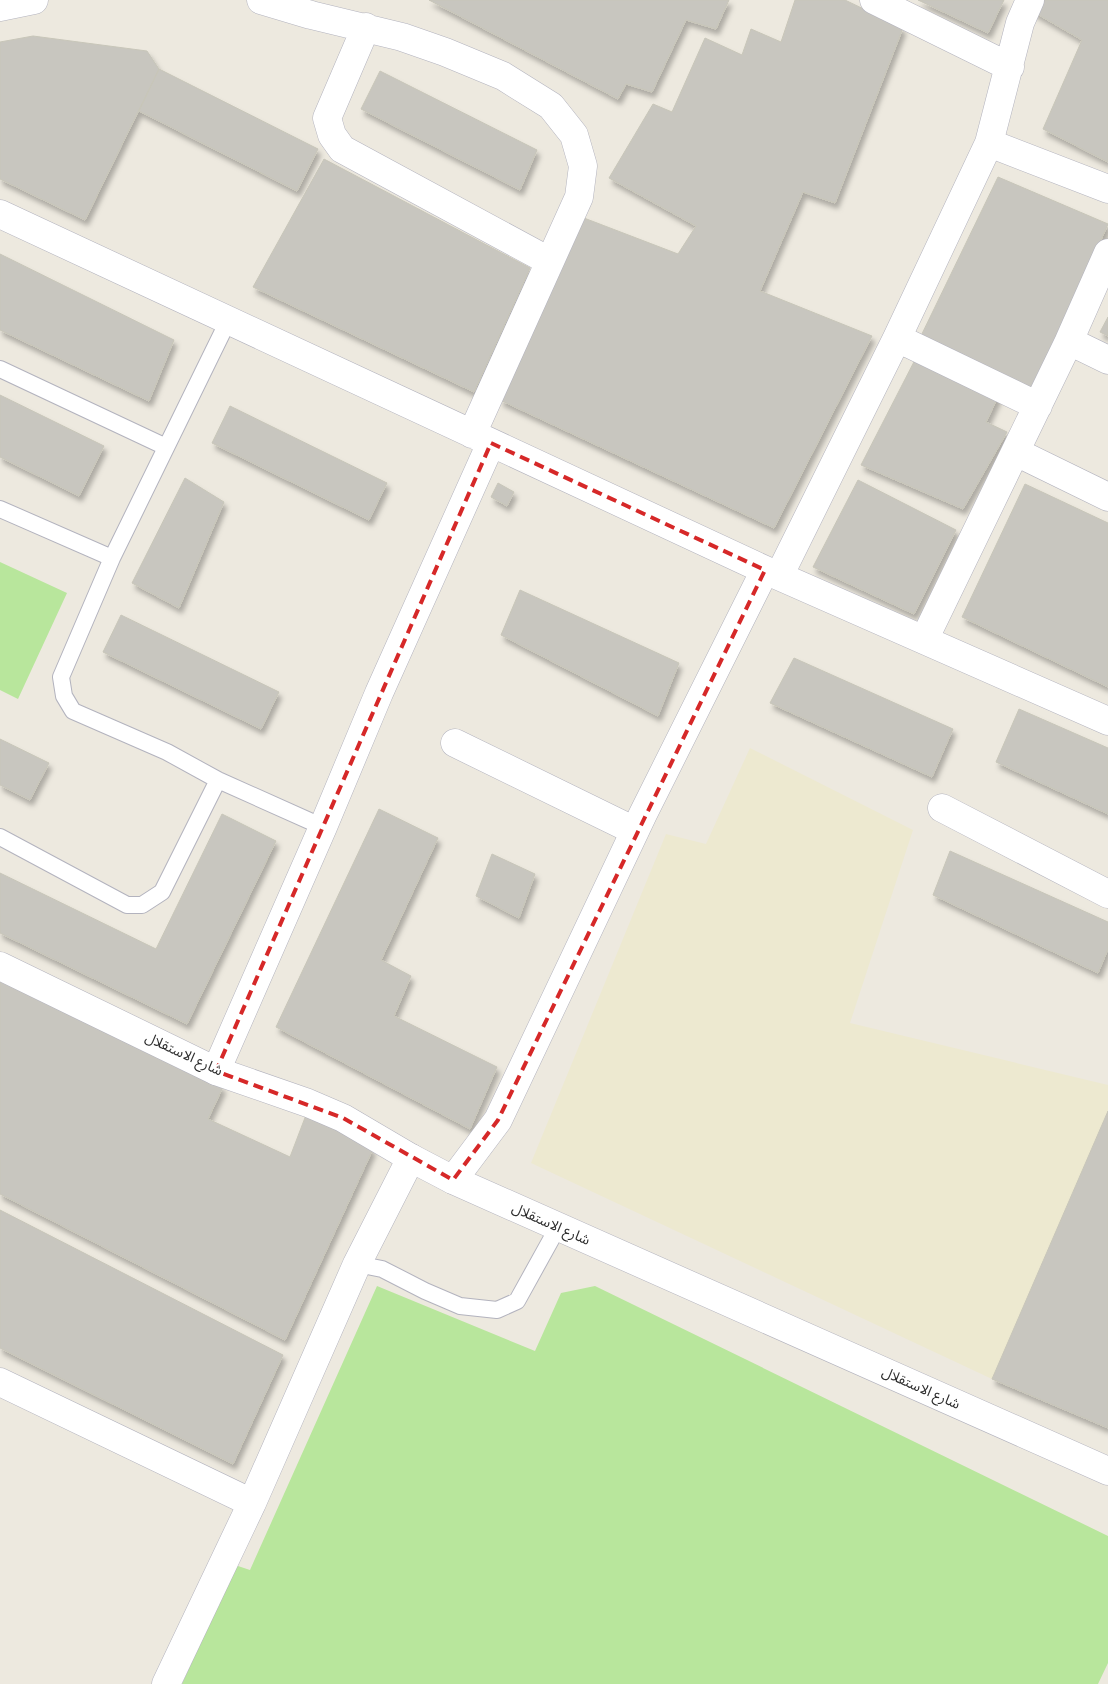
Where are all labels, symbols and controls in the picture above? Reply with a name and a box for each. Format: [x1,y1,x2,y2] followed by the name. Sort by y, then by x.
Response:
[142,1029,226,1081] street label: شارع الاستقلال
[508,1199,593,1251] street label: شارع الاستقلال
[878,1363,963,1415] street label: شارع الاستقلال

